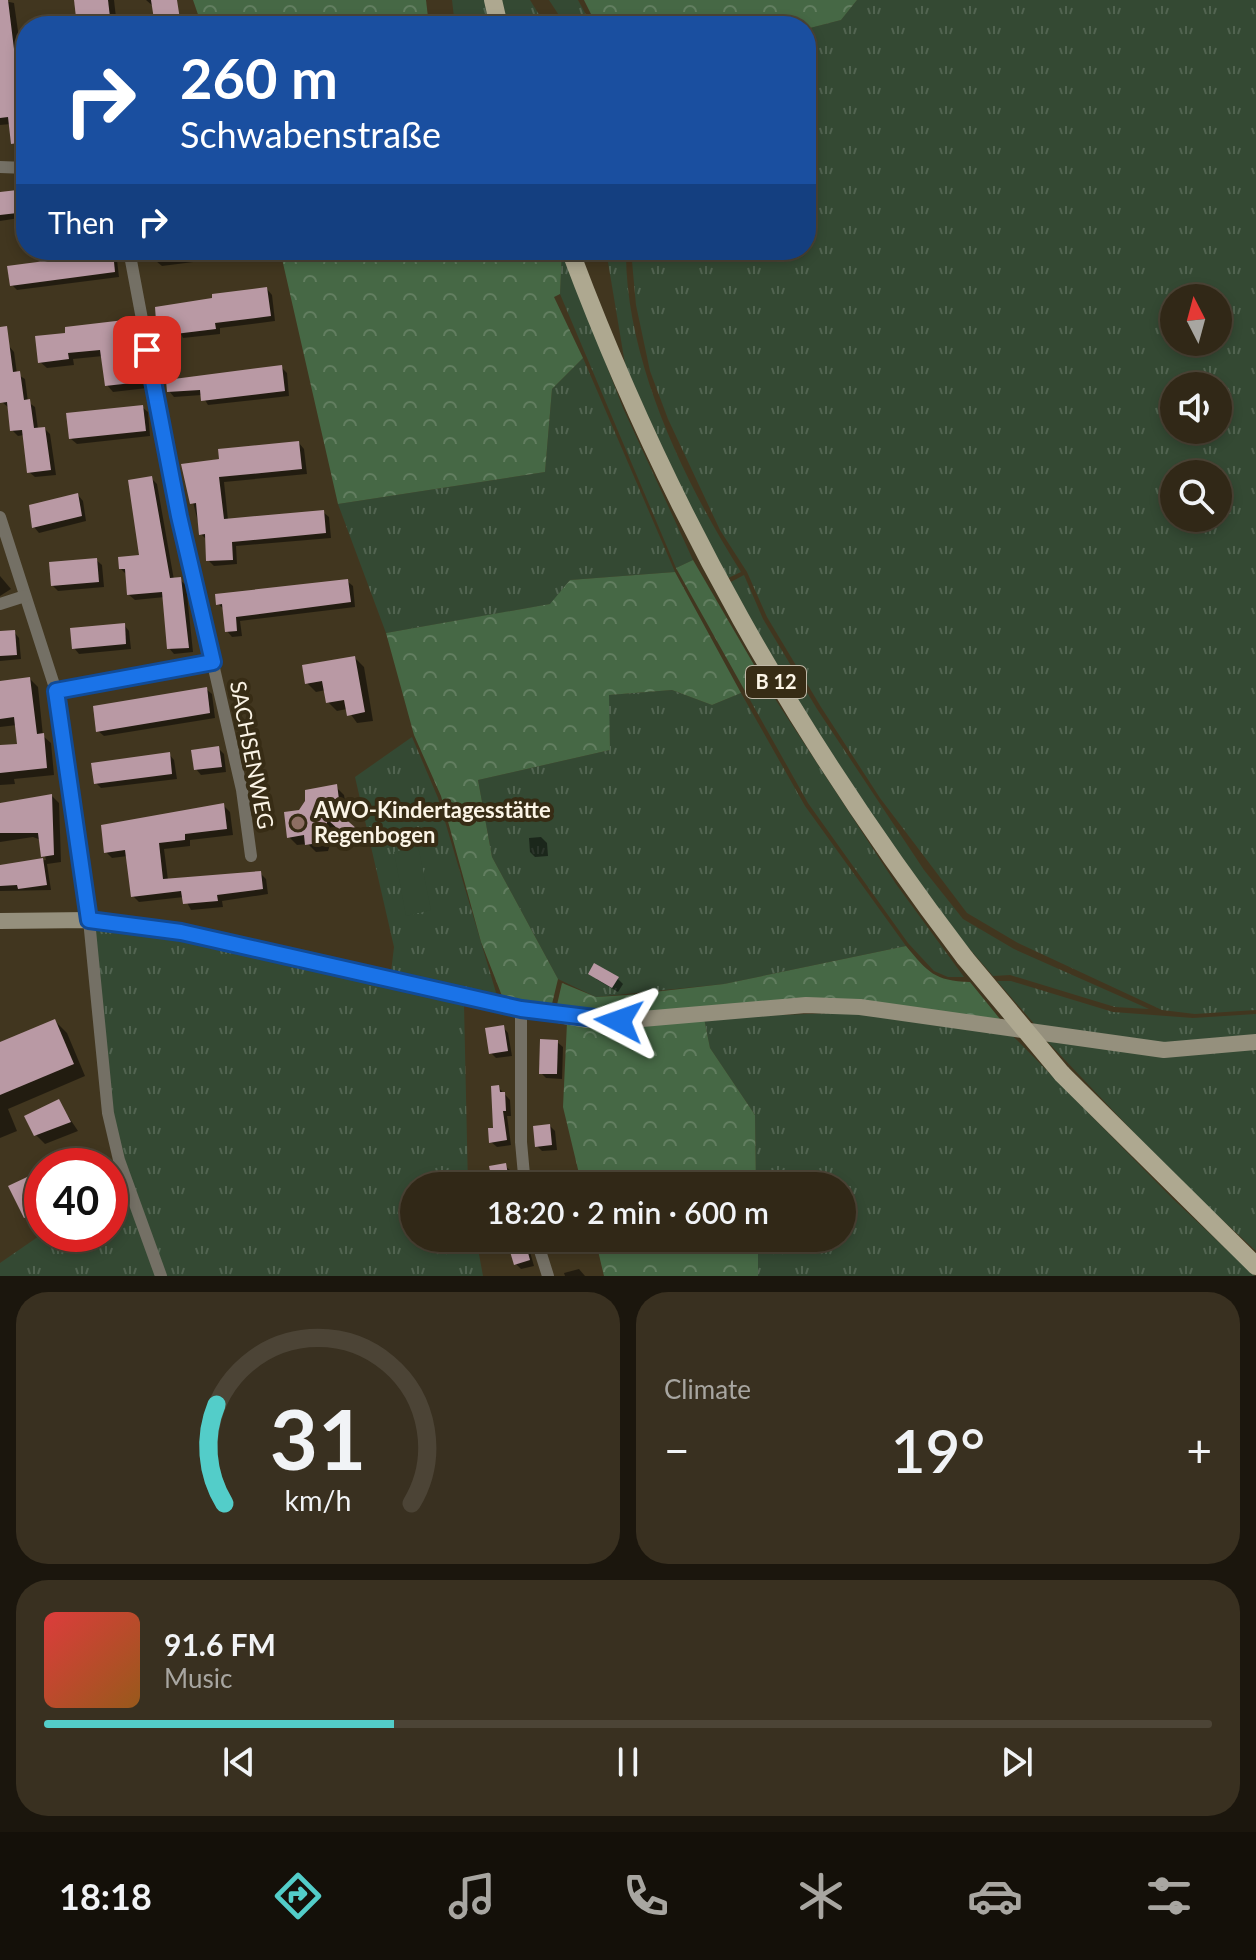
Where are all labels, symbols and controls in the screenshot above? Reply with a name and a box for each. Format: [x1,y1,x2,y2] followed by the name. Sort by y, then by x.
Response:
[180,44,338,111] text: 260 m
[48,48,152,152] icon: right
[180,112,441,156] text: Schwabenstraße
[131,200,175,244] icon: right
[48,204,115,240] text: Then
[1160,284,1232,356] north arrow
[1160,284,1232,532] map controls
[113,316,181,384] pin
[125,328,169,372] icon: arrive
[1160,372,1232,444] button: sound
[1160,460,1232,532] button: search
[746,666,806,698] road number: B 12
[225,679,280,831] street label: SACHSENWEG
[313,796,551,848] place label: AWO-Kindertagesstätte Regenbogen
[289,814,307,832] marker: AWO-Kindertagesstätte Regenbogen
[577,979,661,1063] position arrow
[24,1148,128,1252] speed limit sign: 40
[487,1194,769,1230] text: 18:20 · 2 min · 600 m
[664,1373,751,1405] text: Climate
[270,1388,366,1488] text: 31
[891,1414,985,1486] text: 19°
[664,1424,690,1476] text: −
[1186,1424,1212,1476] text: +
[285,1483,351,1517] text: km/h
[164,1626,276,1662] text: 91.6 FM
[164,1662,232,1694] text: Music
[217,1740,261,1784] icon: previous
[606,1740,650,1784] icon: pause
[995,1740,1039,1784] icon: next
[270,1868,326,1924] icon: directions
[444,1868,500,1924] icon: music
[618,1868,674,1924] icon: phone
[793,1868,849,1924] icon: climate
[967,1868,1023,1924] icon: car
[1141,1868,1197,1924] icon: filters
[59,1874,152,1918] text: 18:18

